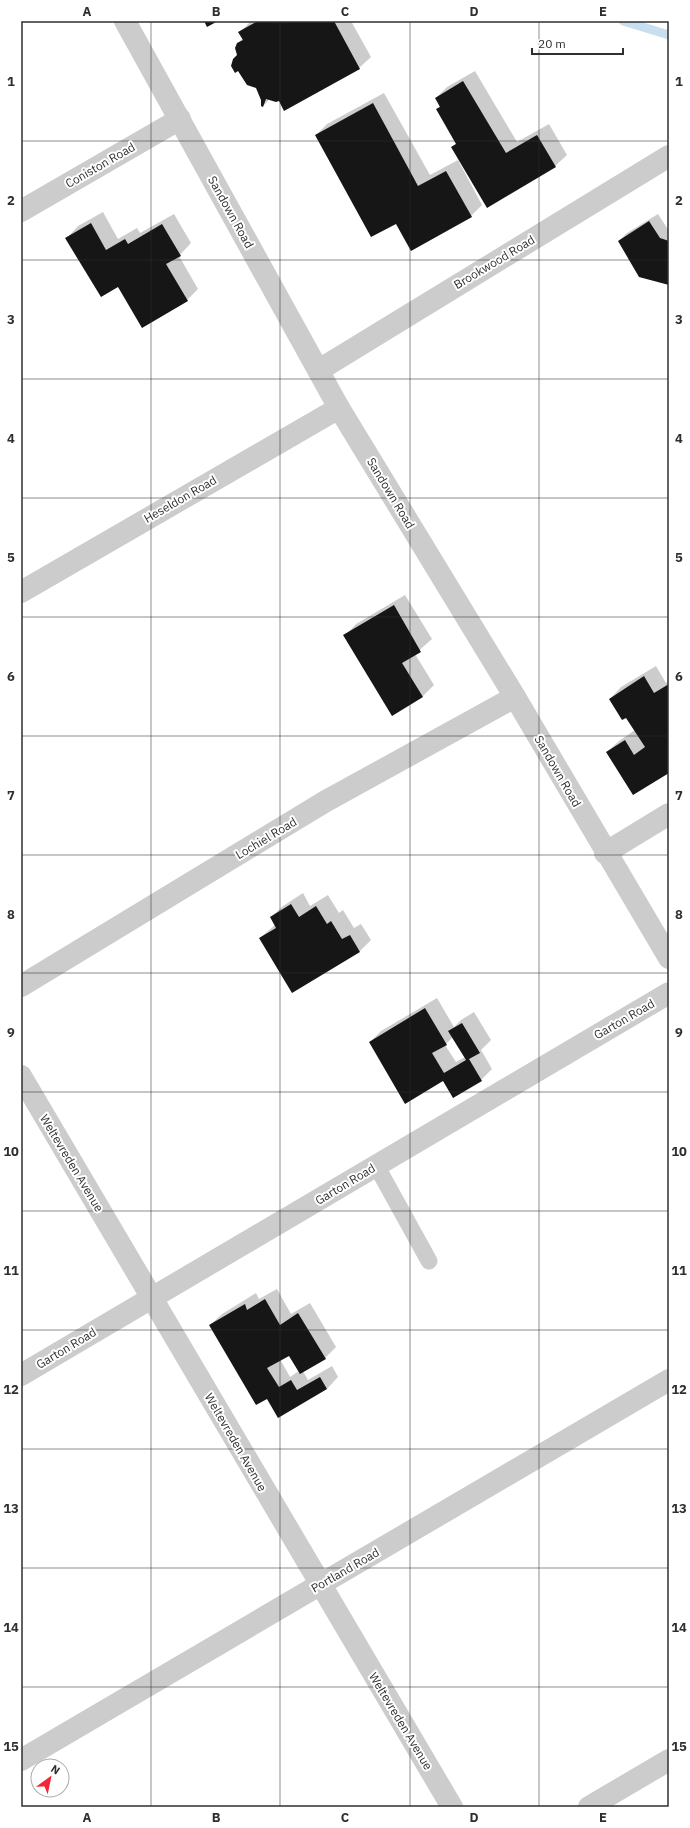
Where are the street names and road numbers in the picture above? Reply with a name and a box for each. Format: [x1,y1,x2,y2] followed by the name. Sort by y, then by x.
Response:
[63,139,137,191] street label: Coniston Road
[205,173,257,251] street label: Sandown Road
[451,232,537,292] street label: Brookwood Road
[364,455,418,531] street label: Sandown Road
[141,472,219,526] street label: Heseldon Road
[531,732,585,810] street label: Sandown Road
[233,814,299,862] street label: Lochiel Road
[591,996,657,1042] street label: Garton Road
[37,1112,107,1215] street label: Weltevreden Avenue
[312,1160,378,1208] street label: Garton Road
[33,1324,99,1372] street label: Garton Road
[202,1390,270,1494] street label: Weltevreden Avenue
[308,1544,382,1596] street label: Portland Road
[366,1670,436,1773] street label: Weltevreden Avenue

